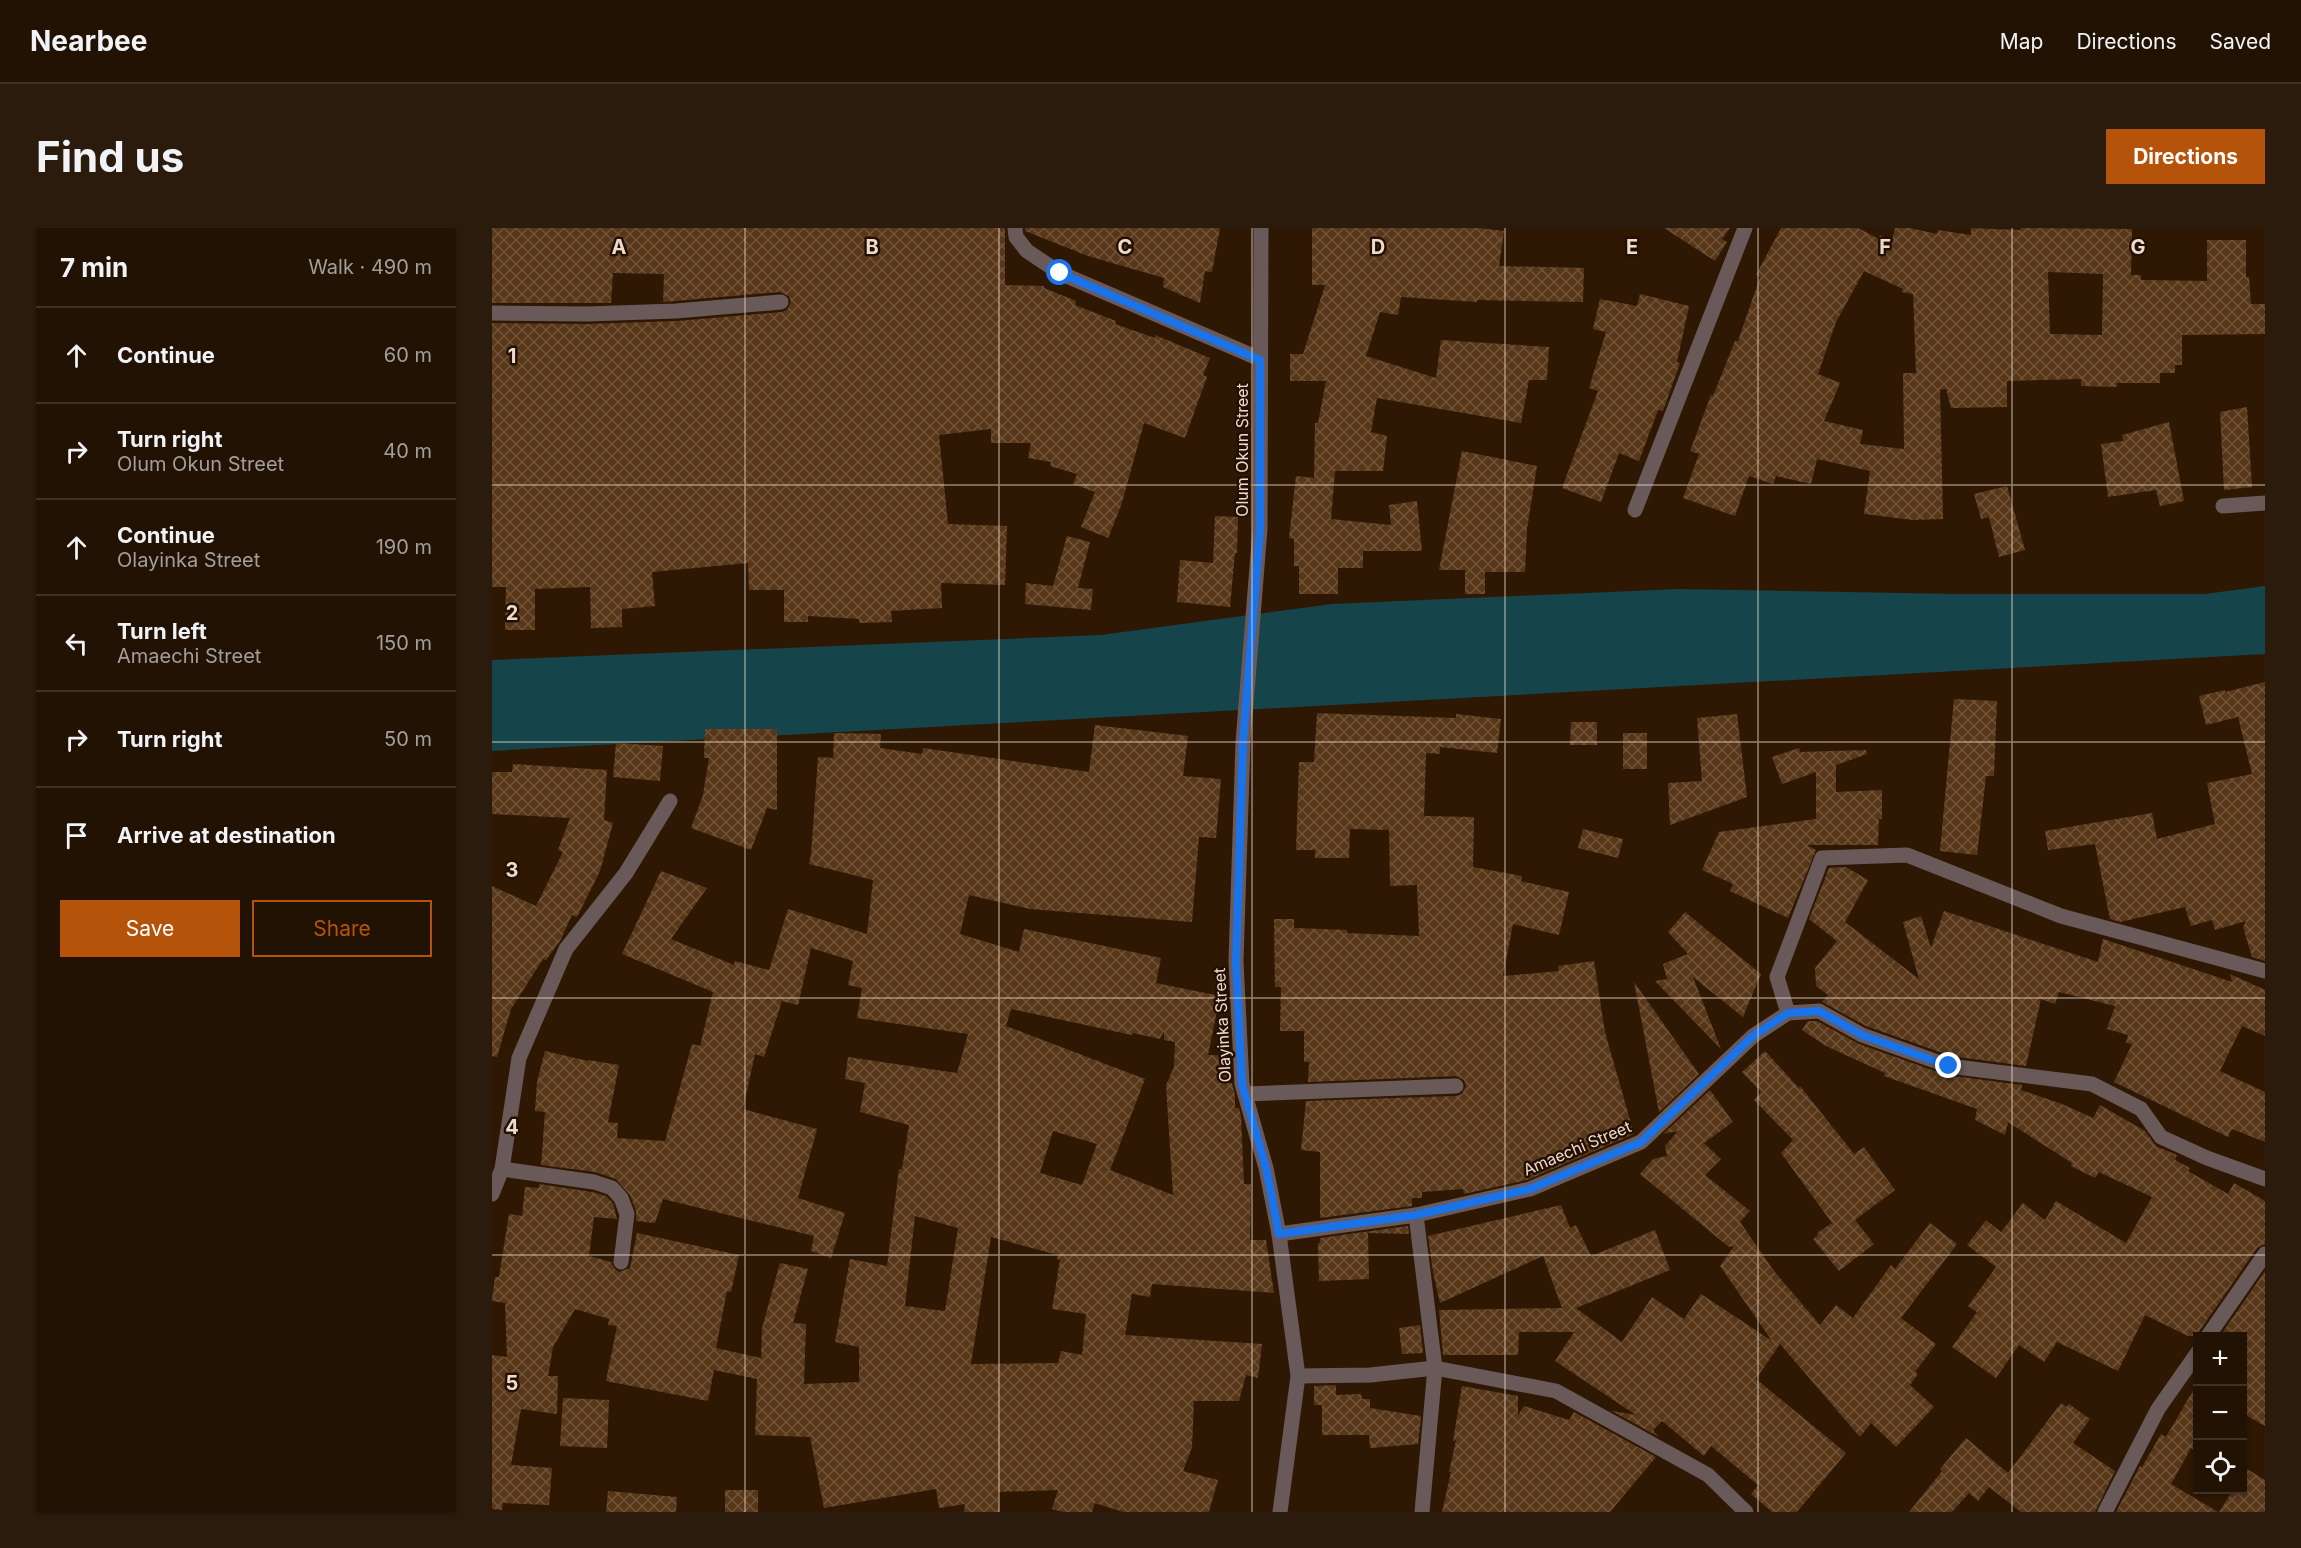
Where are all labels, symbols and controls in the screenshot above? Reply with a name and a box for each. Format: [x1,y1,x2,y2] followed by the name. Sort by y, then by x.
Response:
[30,24,147,58] text: Nearbee
[2000,29,2043,54] text: Map
[2076,29,2177,54] text: Directions
[2210,29,2271,54] text: Saved
[2106,129,2265,184] button: Directions
[36,131,184,182] text: Find us
[612,235,627,259] text: A
[865,235,879,259] text: B
[1118,235,1132,259] text: C
[1371,235,1385,259] text: D
[1626,235,1638,259] text: E
[1879,235,1891,259] text: F
[2130,235,2146,259] text: G
[60,252,128,283] text: 7 min
[308,255,432,279] text: Walk · 490 m
[1046,259,1072,285] route start
[60,339,93,372] icon: ahead
[117,342,215,368] text: Continue
[384,343,432,367] text: 60 m
[508,344,516,368] text: 1
[1232,383,1252,517] street label: Olum Okun Street
[117,426,223,452] text: Turn right
[60,435,93,468] icon: right
[383,439,432,463] text: 40 m
[117,452,284,476] text: Olum Okun Street
[117,522,215,548] text: Continue
[60,531,93,564] icon: ahead
[376,535,432,559] text: 190 m
[117,548,260,572] text: Olayinka Street
[506,601,518,625] text: 2
[117,618,207,644] text: Turn left
[60,627,93,660] icon: left
[376,631,432,655] text: 150 m
[117,644,261,668] text: Amaechi Street
[60,723,93,756] icon: right
[117,726,223,752] text: Turn right
[384,727,432,751] text: 50 m
[60,819,93,852] icon: arrive
[117,822,336,848] text: Arrive at destination
[506,858,518,882] text: 3
[60,900,240,957] button: Save
[252,900,432,957] button: Share
[1209,967,1235,1083] street label: Olayinka Street
[1935,1052,1961,1078] route end
[505,1115,519,1139] text: 4
[1520,1116,1634,1180] street label: Amaechi Street
[2193,1332,2247,1494] map controls
[2193,1332,2247,1386] button: +
[506,1371,518,1395] text: 5
[2193,1386,2247,1440] button: −
[2193,1440,2247,1494] button: locate

